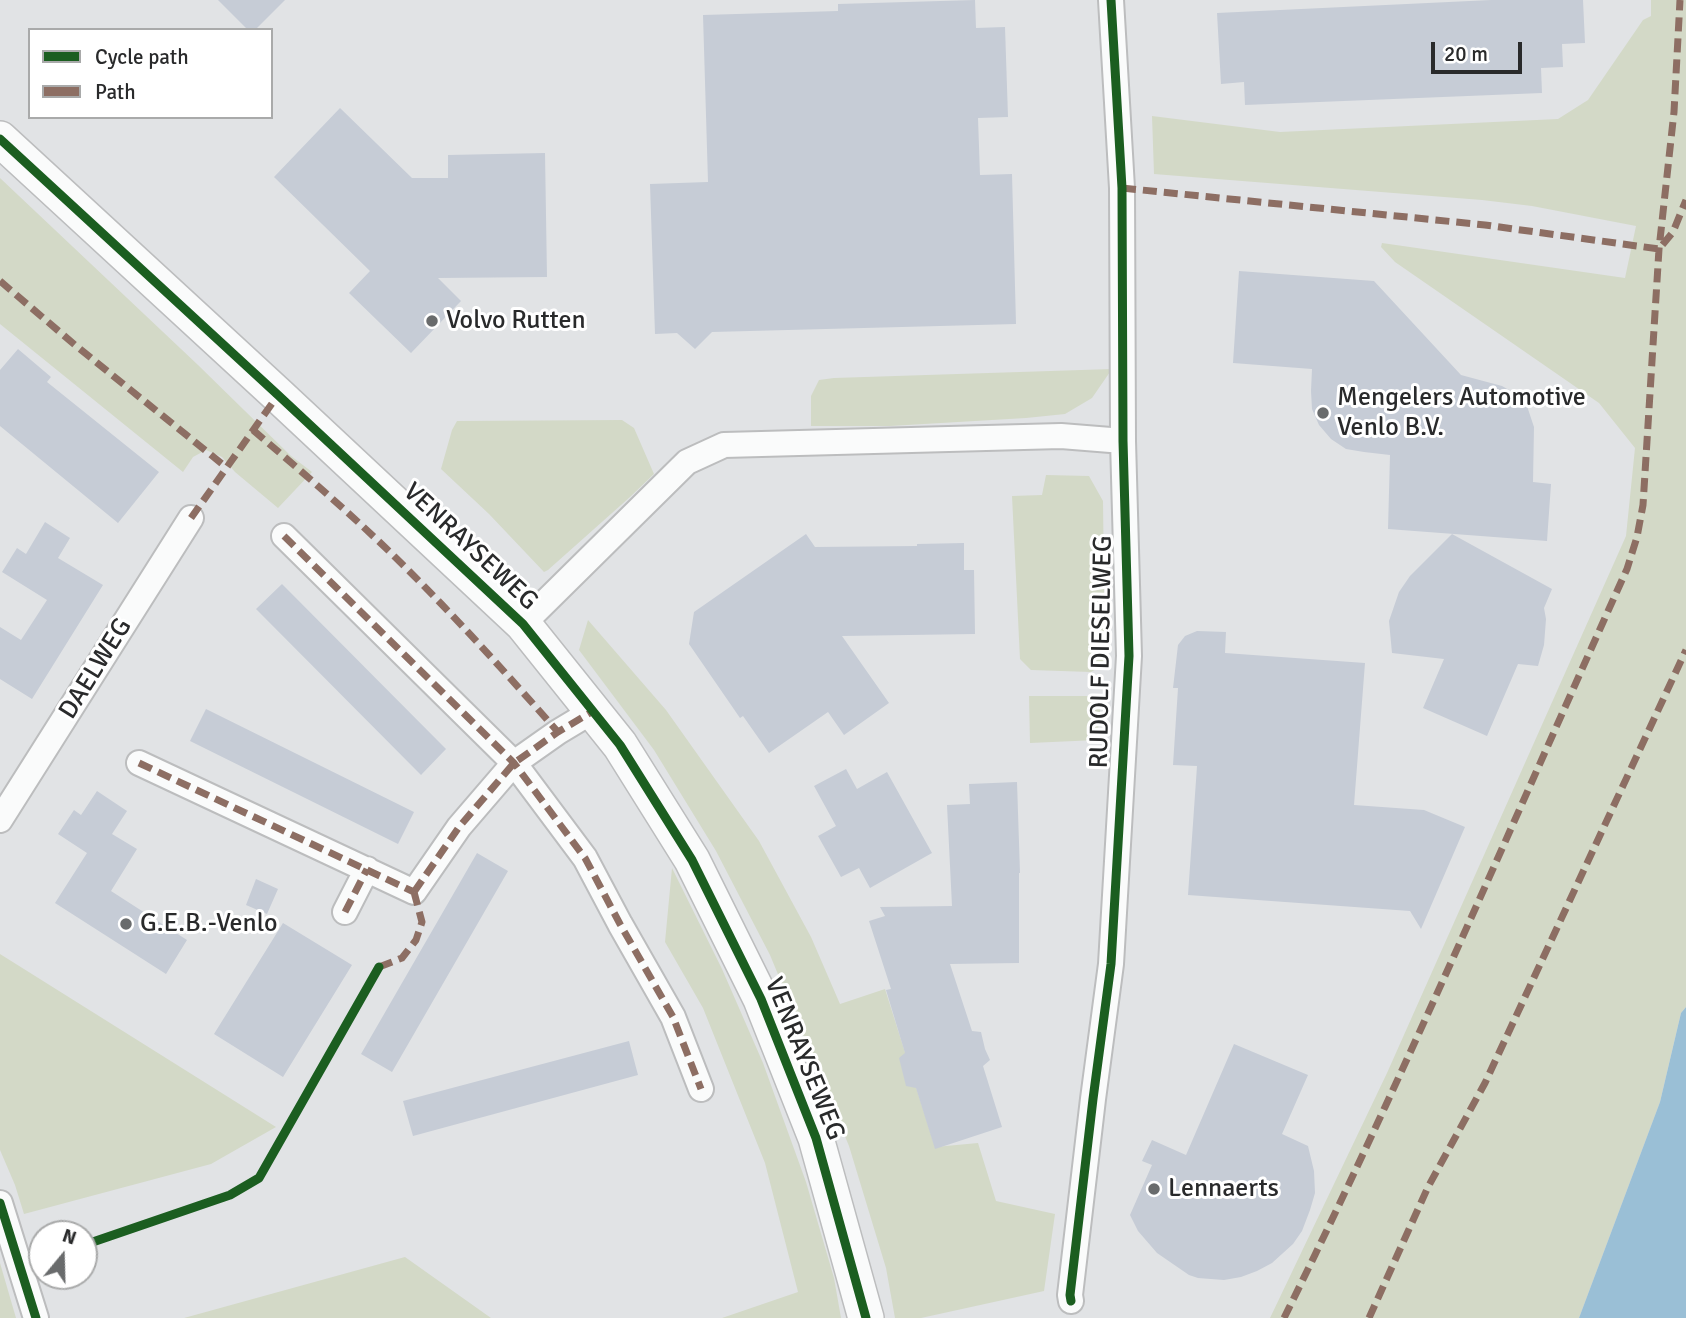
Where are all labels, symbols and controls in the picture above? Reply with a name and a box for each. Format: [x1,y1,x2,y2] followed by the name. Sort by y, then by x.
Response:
[28,28,273,119] legend
[1434,28,1525,72] scale bar
[1444,41,1488,67] text: 20 m
[95,44,189,70] text: Cycle path
[95,79,136,105] text: Path
[446,305,586,337] place label: Volvo Rutten
[424,313,440,329] marker: Volvo Rutten
[1337,382,1586,444] place label: Mengelers Automotive Venlo B.V.
[1315,405,1331,421] marker: Mengelers Automotive Venlo B.V.
[396,477,544,617] street label: VENRAYSEWEG
[1084,535,1120,769] street label: RUDOLF DIESELWEG
[53,613,139,725] street label: DAELWEG
[140,908,278,940] place label: G.E.B.-Venlo
[118,916,134,932] marker: G.E.B.-Venlo
[757,973,851,1145] street label: VENRAYSEWEG
[1168,1173,1279,1205] place label: Lennaerts
[1146,1181,1162,1197] marker: Lennaerts
[28,1220,98,1290] north arrow
[59,1224,79,1251] text: N

